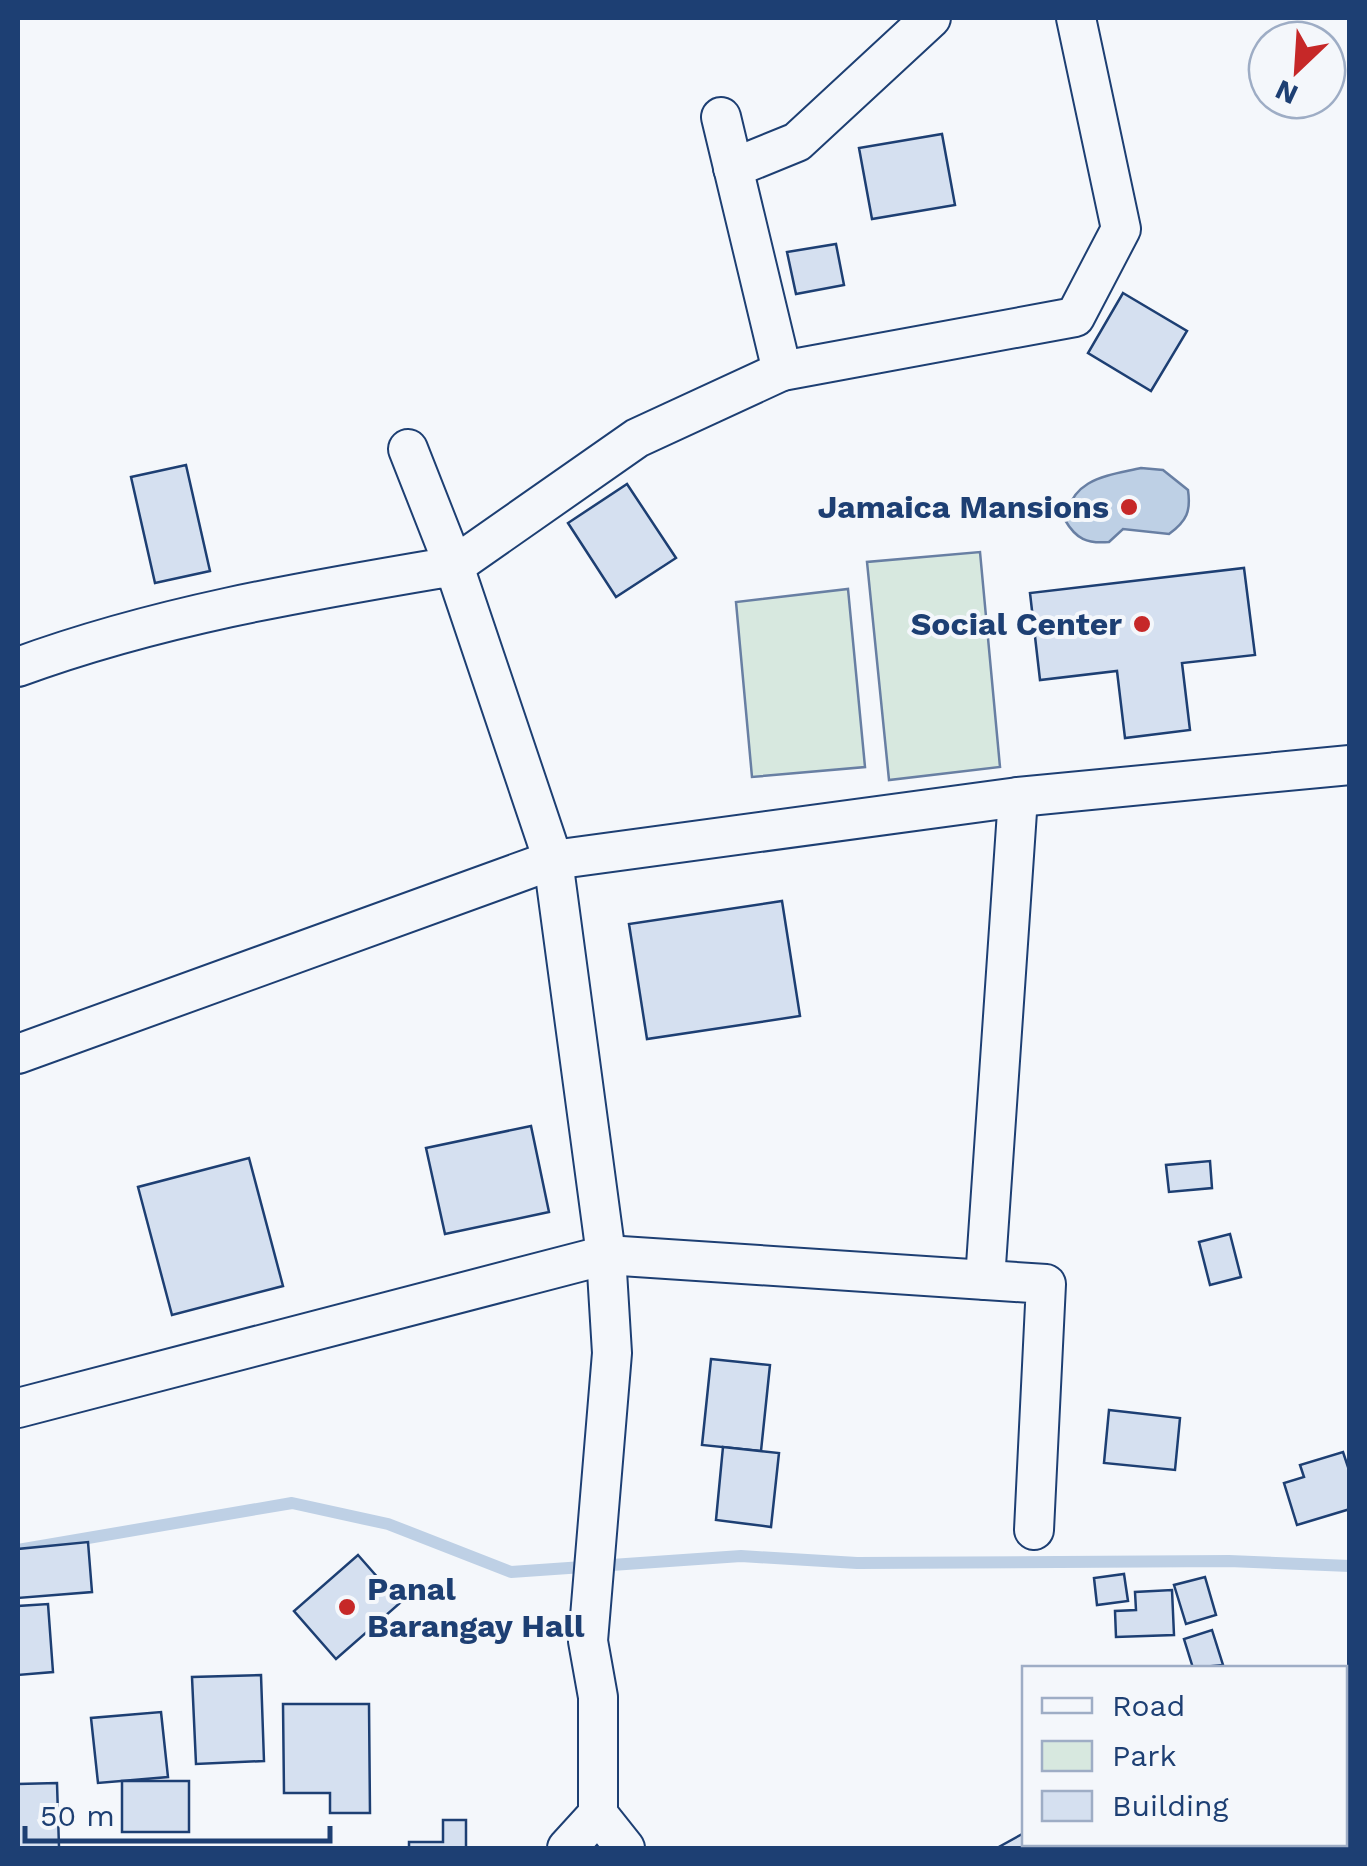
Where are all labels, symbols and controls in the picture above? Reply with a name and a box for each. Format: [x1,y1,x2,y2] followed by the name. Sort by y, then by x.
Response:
[1247,20,1347,120] north arrow
[1270,73,1303,112] text: N
[818,488,1109,526] place label: Jamaica Mansions
[1118,496,1140,518] marker: Jamaica Mansions
[911,605,1122,643] place label: Social Center
[1131,613,1153,635] marker: Social Center
[367,1570,585,1645] place label: Panal Barangay Hall
[336,1596,358,1618] marker: Panal Barangay Hall
[1022,1666,1347,1846] legend
[1112,1688,1185,1723] text: Road
[1112,1738,1177,1773] text: Park
[25,1781,330,1843] scale bar
[1112,1788,1229,1823] text: Building
[40,1798,115,1833] text: 50 m

